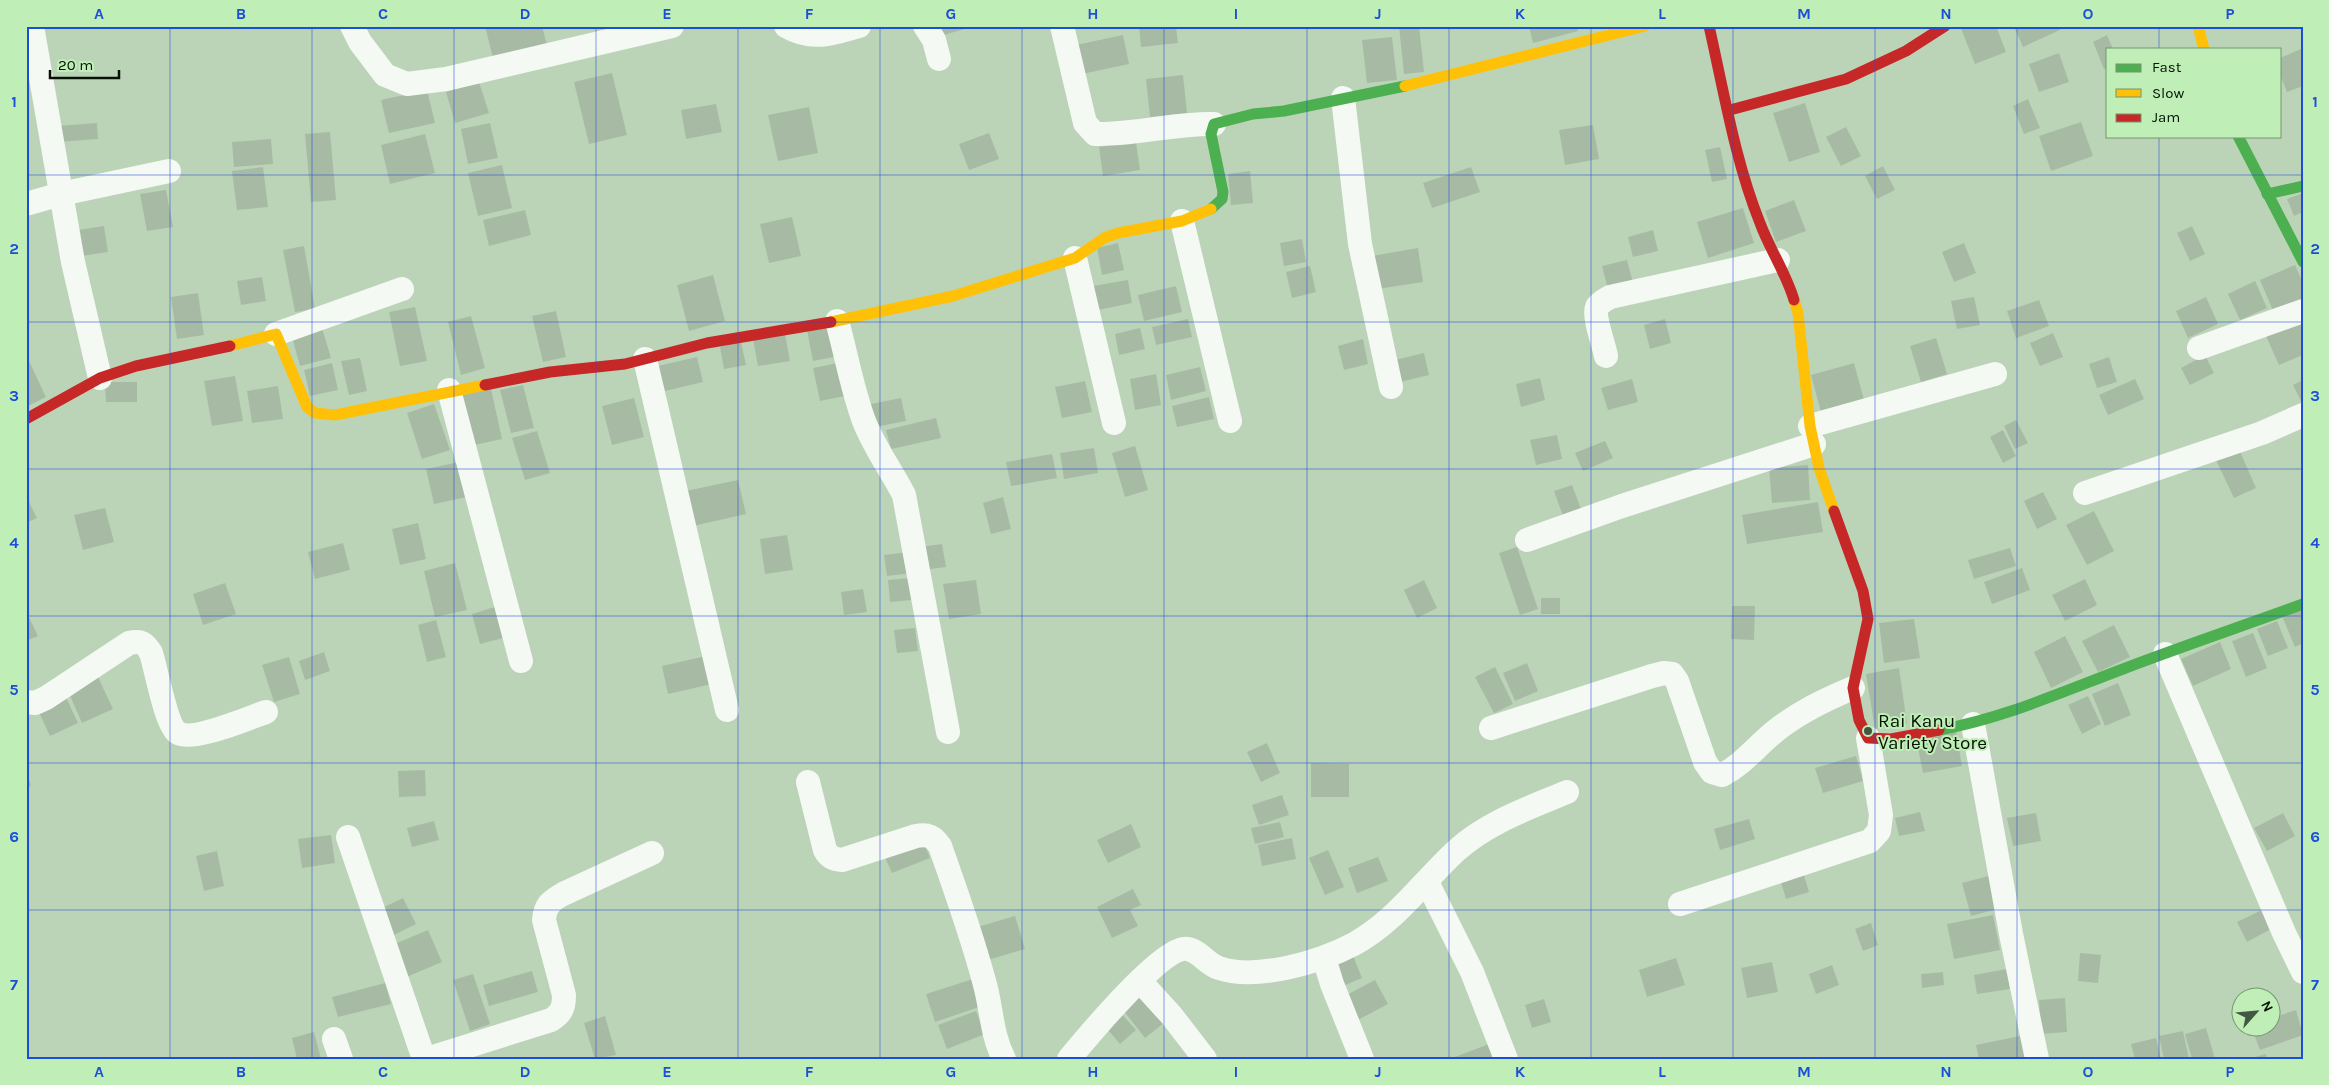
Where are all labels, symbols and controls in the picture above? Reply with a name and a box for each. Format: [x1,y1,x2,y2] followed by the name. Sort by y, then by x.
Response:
[94,4,104,23] text: A
[236,4,246,23] text: B
[378,4,388,23] text: C
[520,4,531,23] text: D
[662,4,672,23] text: E
[805,4,814,23] text: F
[946,4,956,23] text: G
[1087,4,1099,23] text: H
[1234,4,1238,23] text: I
[1374,4,1382,23] text: J
[1515,4,1526,23] text: K
[1658,4,1666,23] text: L
[1797,4,1811,23] text: M
[1940,4,1952,23] text: N
[2083,4,2094,23] text: O
[2225,4,2235,23] text: P
[50,48,119,80] scale bar
[2106,48,2282,138] legend
[58,56,93,74] text: 20 m
[2152,58,2182,76] text: Fast
[2152,84,2184,102] text: Slow
[11,92,17,111] text: 1
[2312,92,2318,111] text: 1
[2152,108,2180,126] text: Jam
[9,239,19,258] text: 2
[2310,239,2320,258] text: 2
[9,386,19,405] text: 3
[2310,386,2320,405] text: 3
[9,533,19,552] text: 4
[2310,533,2320,552] text: 4
[9,680,19,699] text: 5
[2310,680,2320,699] text: 5
[1878,710,1987,754] place label: Rai Kanu Variety Store
[1862,725,1874,737] marker: Rai Kanu Variety Store
[9,827,19,846] text: 6
[2310,827,2320,846] text: 6
[10,975,18,994] text: 7
[2311,975,2319,994] text: 7
[2232,988,2282,1038] north arrow
[2257,998,2277,1015] text: N
[94,1062,104,1081] text: A
[236,1062,246,1081] text: B
[378,1062,388,1081] text: C
[520,1062,531,1081] text: D
[662,1062,672,1081] text: E
[805,1062,814,1081] text: F
[946,1062,956,1081] text: G
[1087,1062,1099,1081] text: H
[1234,1062,1238,1081] text: I
[1374,1062,1382,1081] text: J
[1515,1062,1526,1081] text: K
[1658,1062,1666,1081] text: L
[1797,1062,1811,1081] text: M
[1940,1062,1952,1081] text: N
[2083,1062,2094,1081] text: O
[2225,1062,2235,1081] text: P

